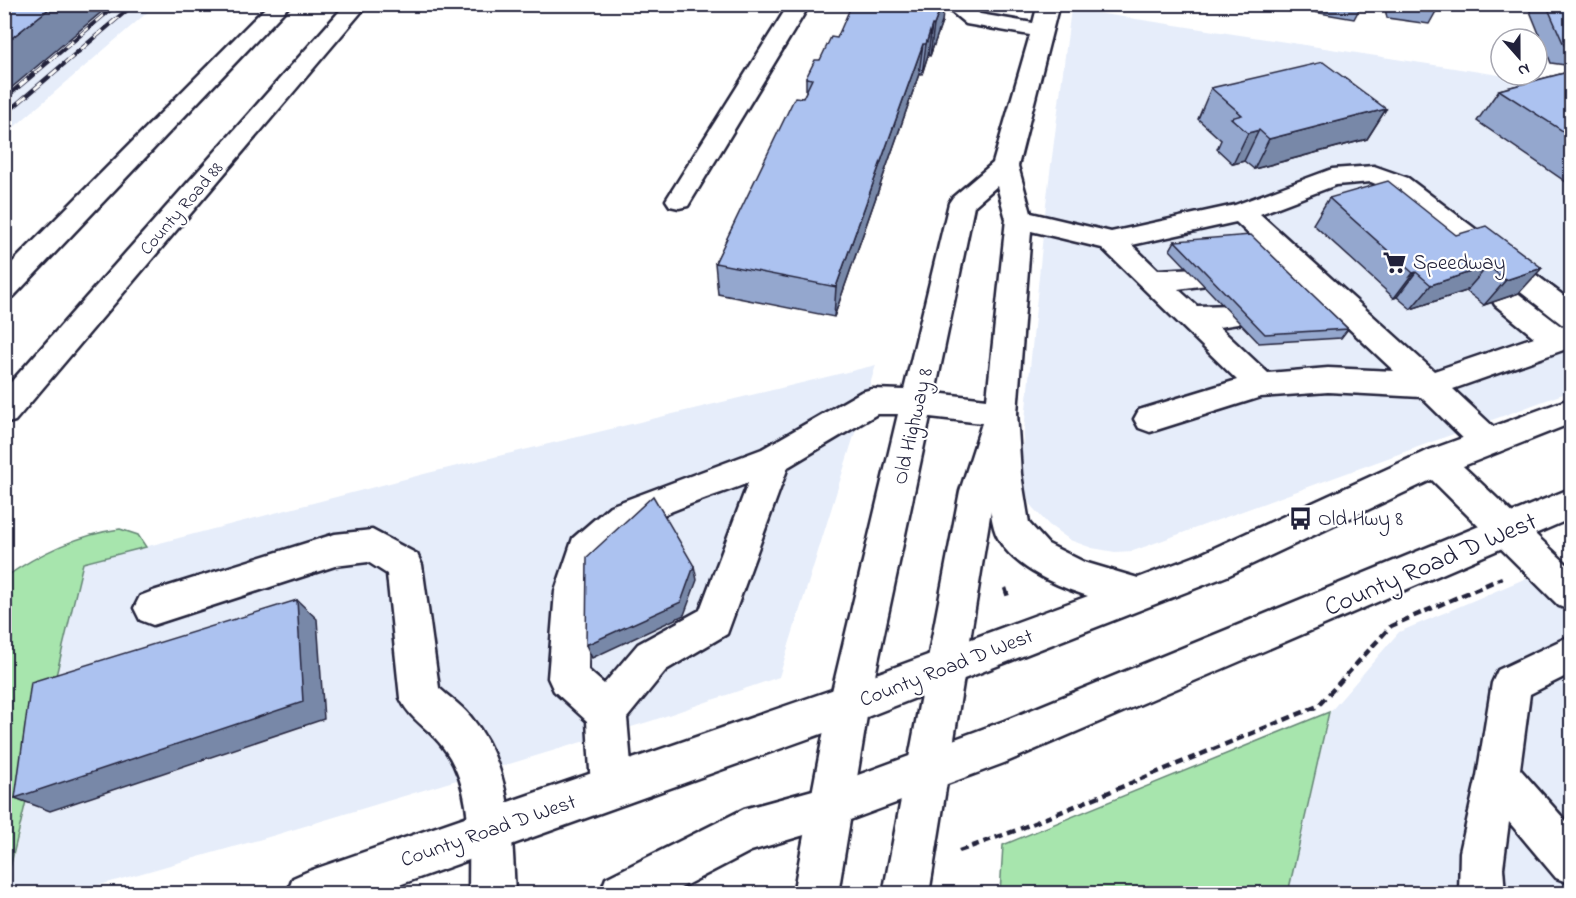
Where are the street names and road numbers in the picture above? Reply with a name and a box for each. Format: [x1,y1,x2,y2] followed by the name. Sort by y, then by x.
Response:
[135,157,231,262] street label: County Road 88
[886,365,944,488] street label: Old Highway 8
[1319,504,1544,628] street label: County Road D West
[856,622,1039,718] street label: County Road D West
[397,788,581,878] street label: County Road D West

